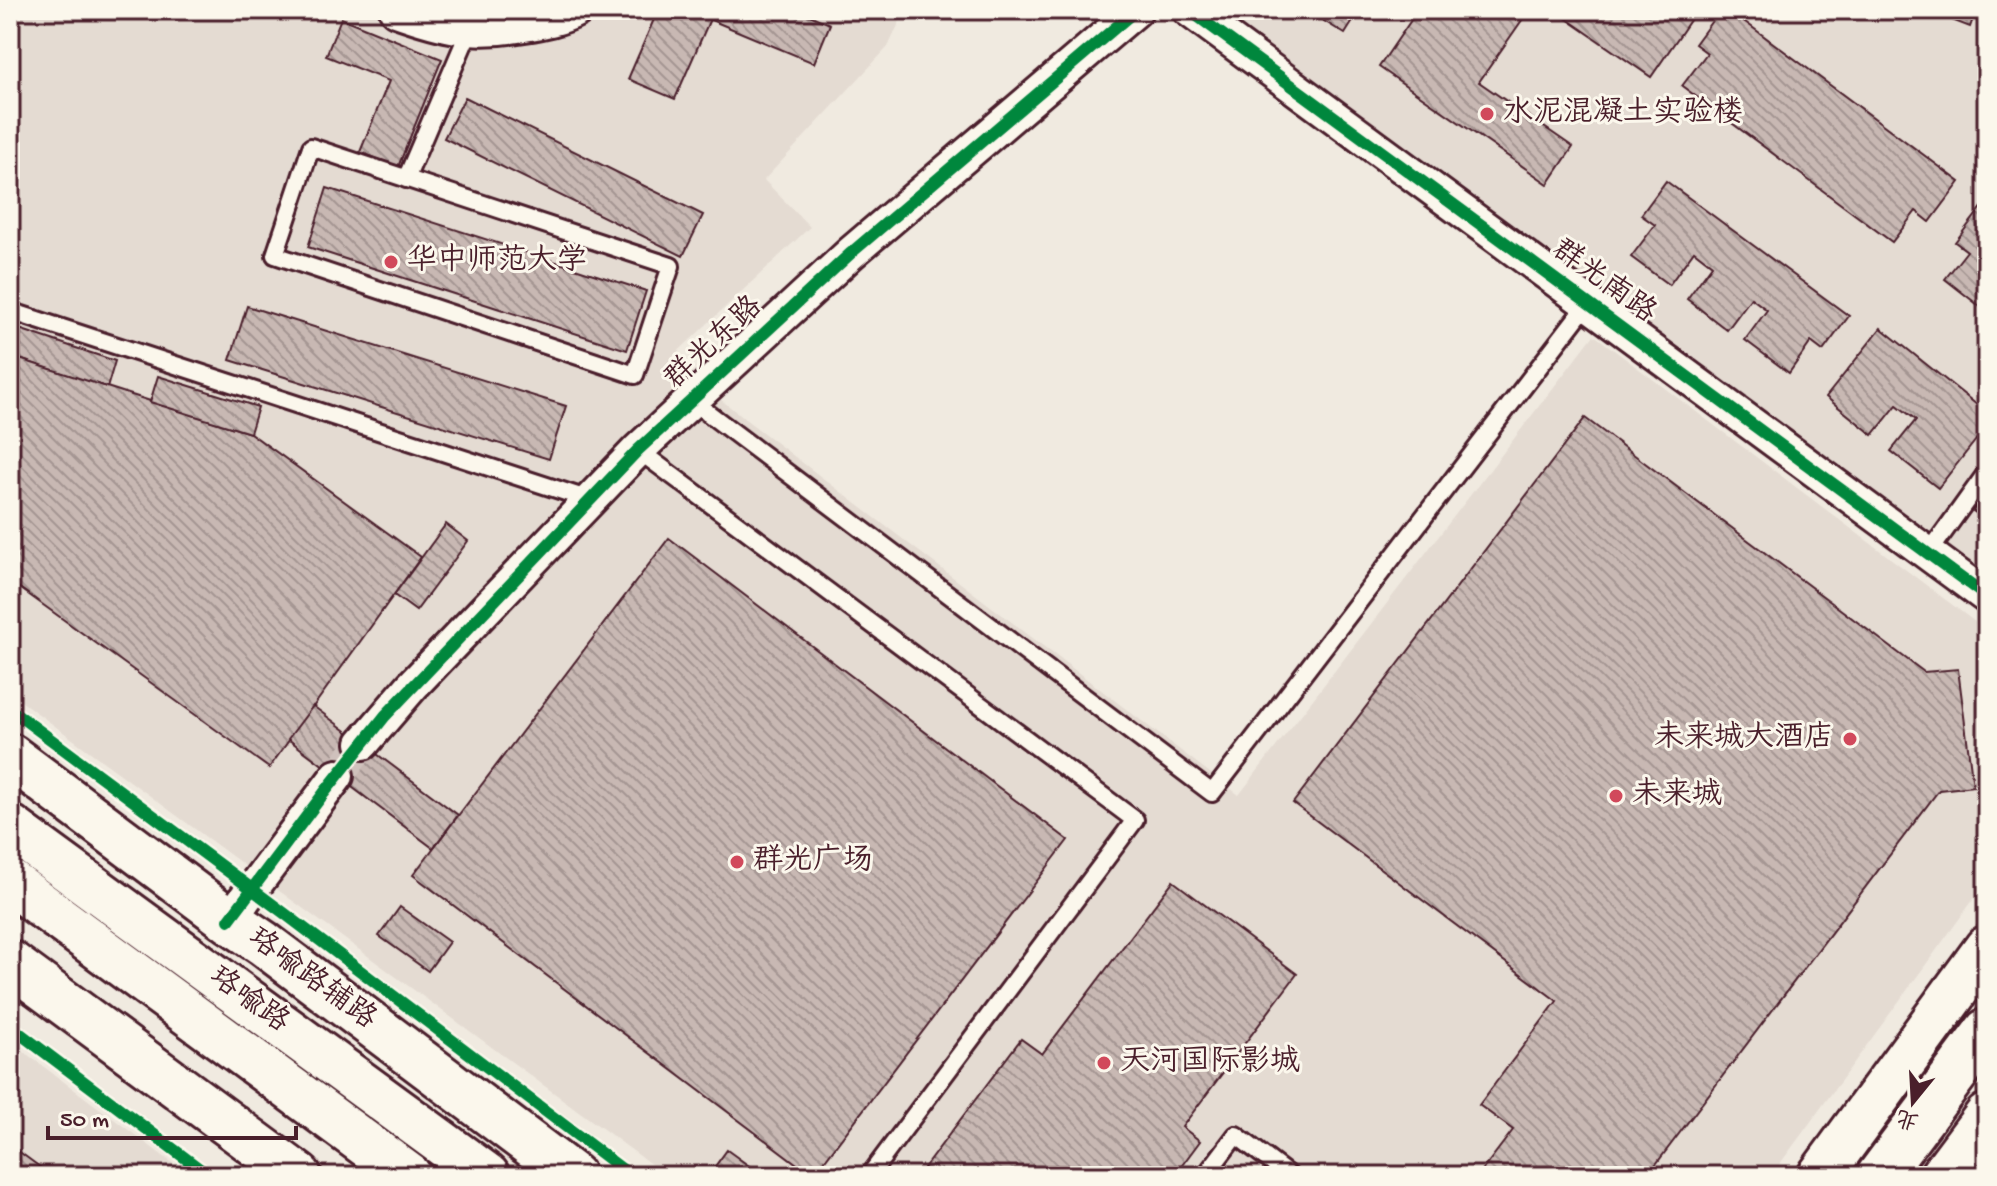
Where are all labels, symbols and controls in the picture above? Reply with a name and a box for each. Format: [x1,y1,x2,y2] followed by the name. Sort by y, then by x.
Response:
[1503,95,1743,132] place label: 水泥混凝土实验楼
[1478,105,1496,123] marker: 水泥混凝土实验楼
[1544,232,1663,332] street label: 群光南路
[407,242,587,280] place label: 华中师范大学
[382,253,400,271] marker: 华中师范大学
[658,289,771,398] street label: 群光东路
[1654,720,1834,757] place label: 未来城大酒店
[1841,730,1859,748] marker: 未来城大酒店
[1632,777,1722,814] place label: 未来城
[1607,787,1625,805] marker: 未来城
[753,843,873,880] place label: 群光广场
[728,853,746,871] marker: 群光广场
[240,921,382,1039] street label: 珞喻路辅路
[201,960,295,1042] street label: 珞喻路
[1120,1044,1300,1081] place label: 天河国际影城
[1095,1054,1113,1072] marker: 天河国际影城
[1873,1062,1953,1142] north arrow
[48,1090,296,1140] scale bar
[1894,1101,1923,1133] text: 北
[60,1107,109,1136] text: 50 m

